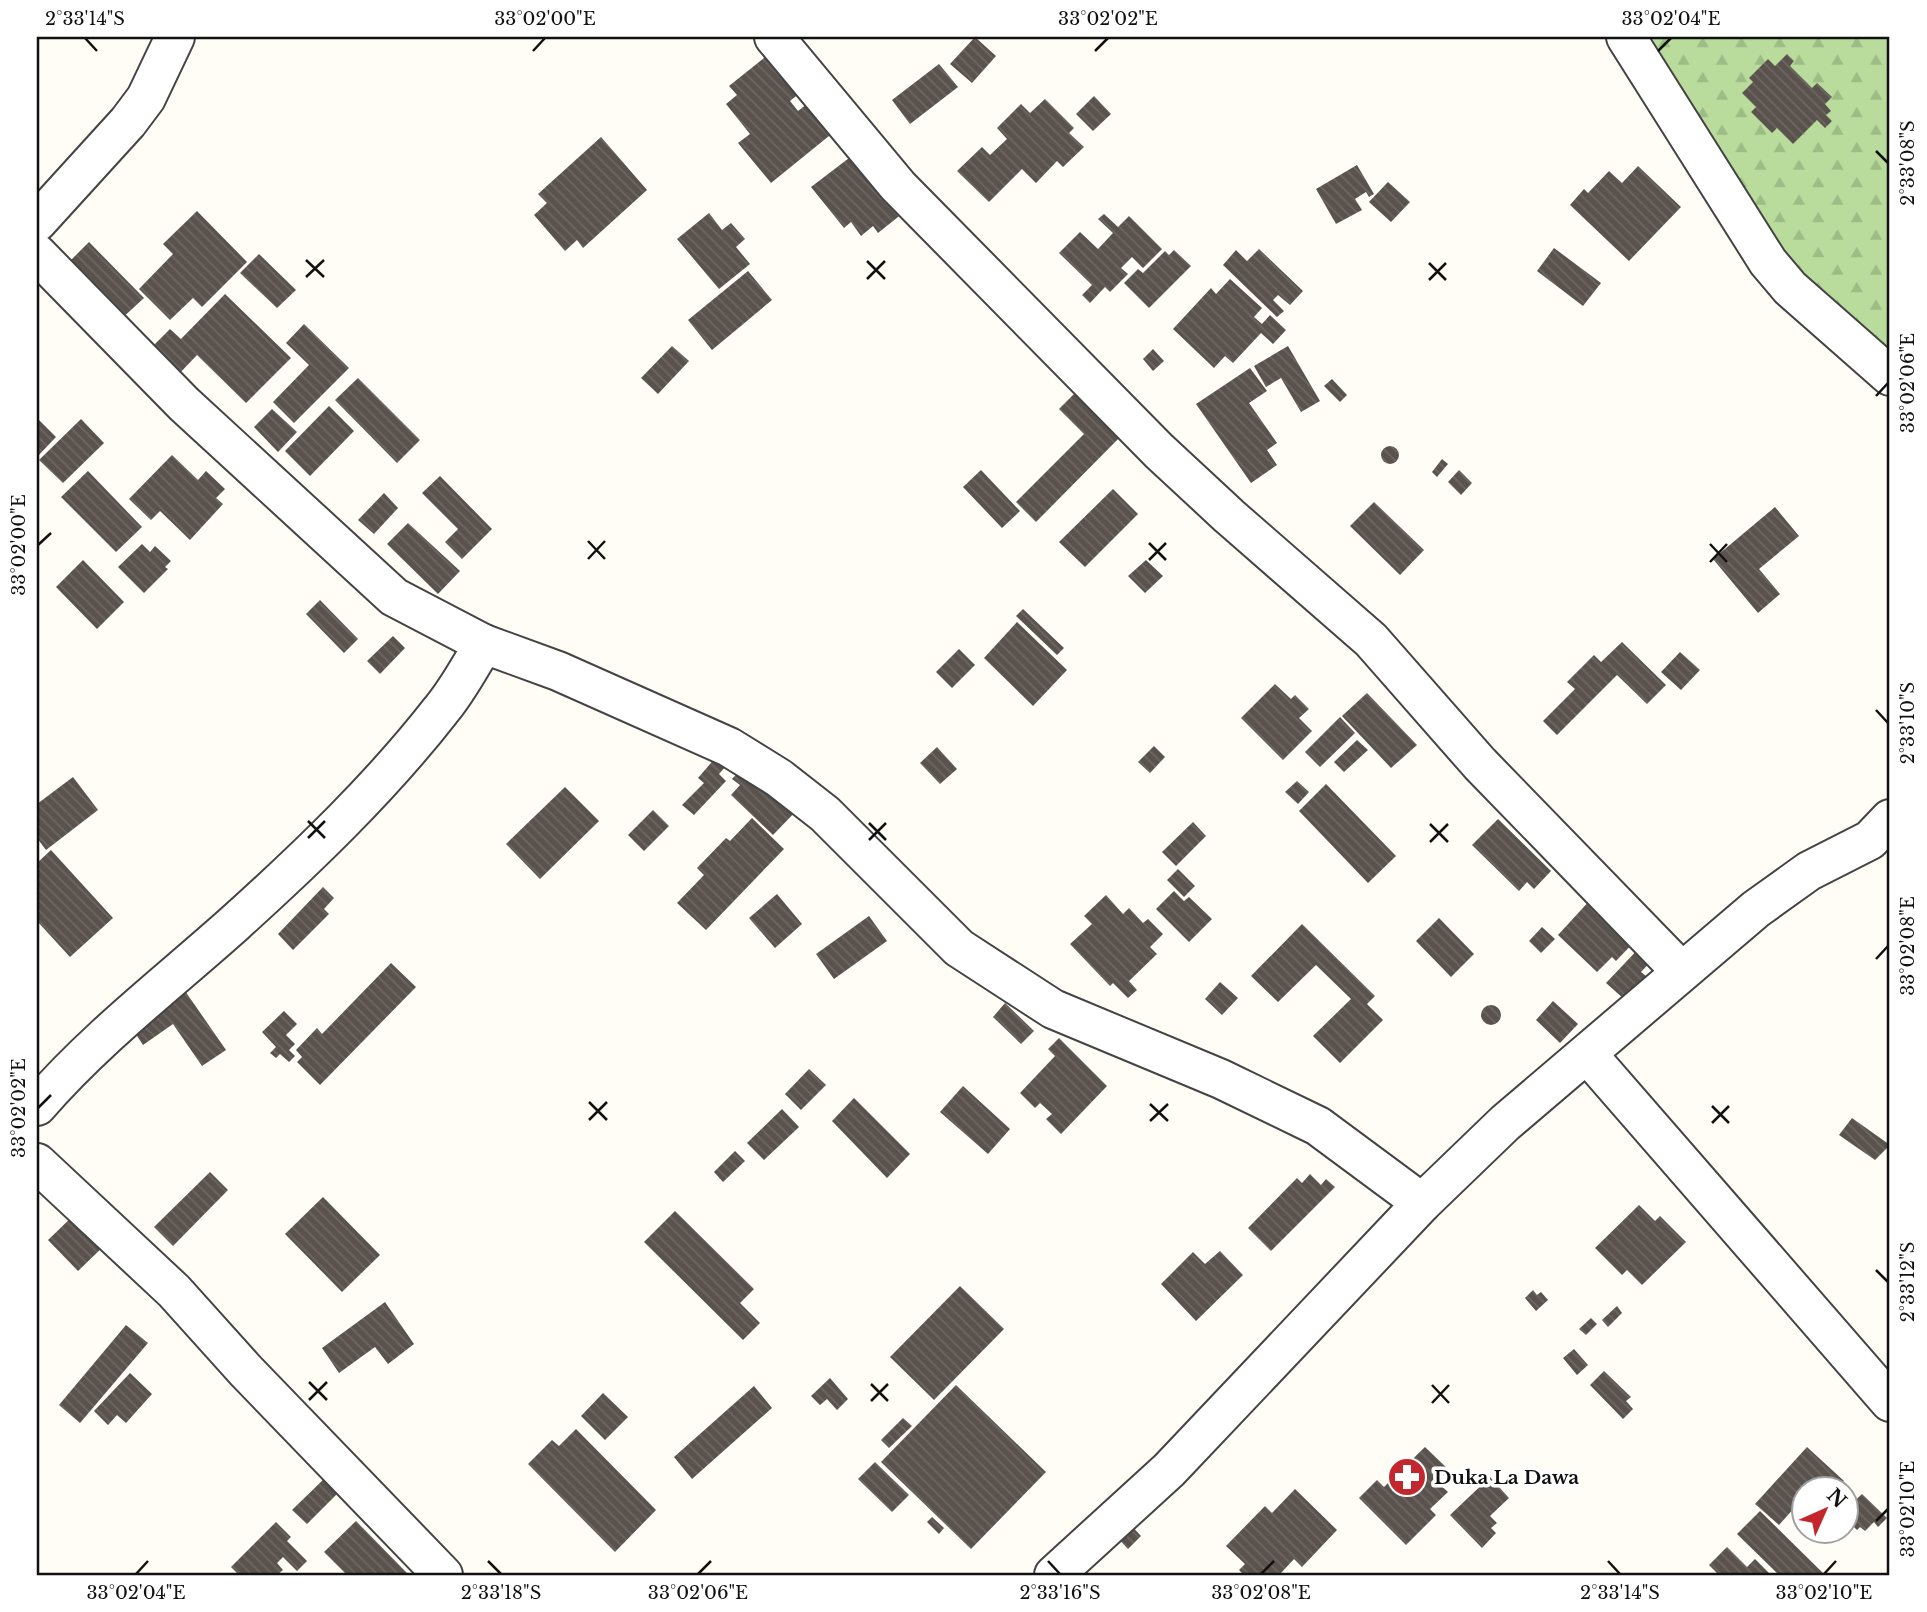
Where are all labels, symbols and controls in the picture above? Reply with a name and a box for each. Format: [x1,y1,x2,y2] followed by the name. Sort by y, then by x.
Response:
[45,8,125,30] text: 2°33'14"S
[494,8,596,30] text: 33°02'00"E
[1058,8,1158,30] text: 33°02'02"E
[1622,8,1720,30] text: 33°02'04"E
[1897,120,1919,206] text: 2°33'08"S
[1897,333,1919,433] text: 33°02'06"E
[8,494,30,596] text: 33°02'00"E
[1897,682,1919,764] text: 2°33'10"S
[1897,896,1919,996] text: 33°02'08"E
[8,1058,30,1158] text: 33°02'02"E
[1897,1242,1919,1322] text: 2°33'12"S
[1386,1456,1428,1498] pharmacy icon: Duka La Dawa
[1897,1461,1919,1557] text: 33°02'10"E
[1434,1466,1579,1489] place label: Duka La Dawa
[1790,1476,1860,1546] north arrow
[1822,1484,1851,1513] text: N
[87,1582,185,1604] text: 33°02'04"E
[461,1582,541,1604] text: 2°33'18"S
[648,1582,748,1604] text: 33°02'06"E
[1019,1582,1101,1604] text: 2°33'16"S
[1211,1582,1311,1604] text: 33°02'08"E
[1580,1582,1660,1604] text: 2°33'14"S
[1776,1582,1872,1604] text: 33°02'10"E

